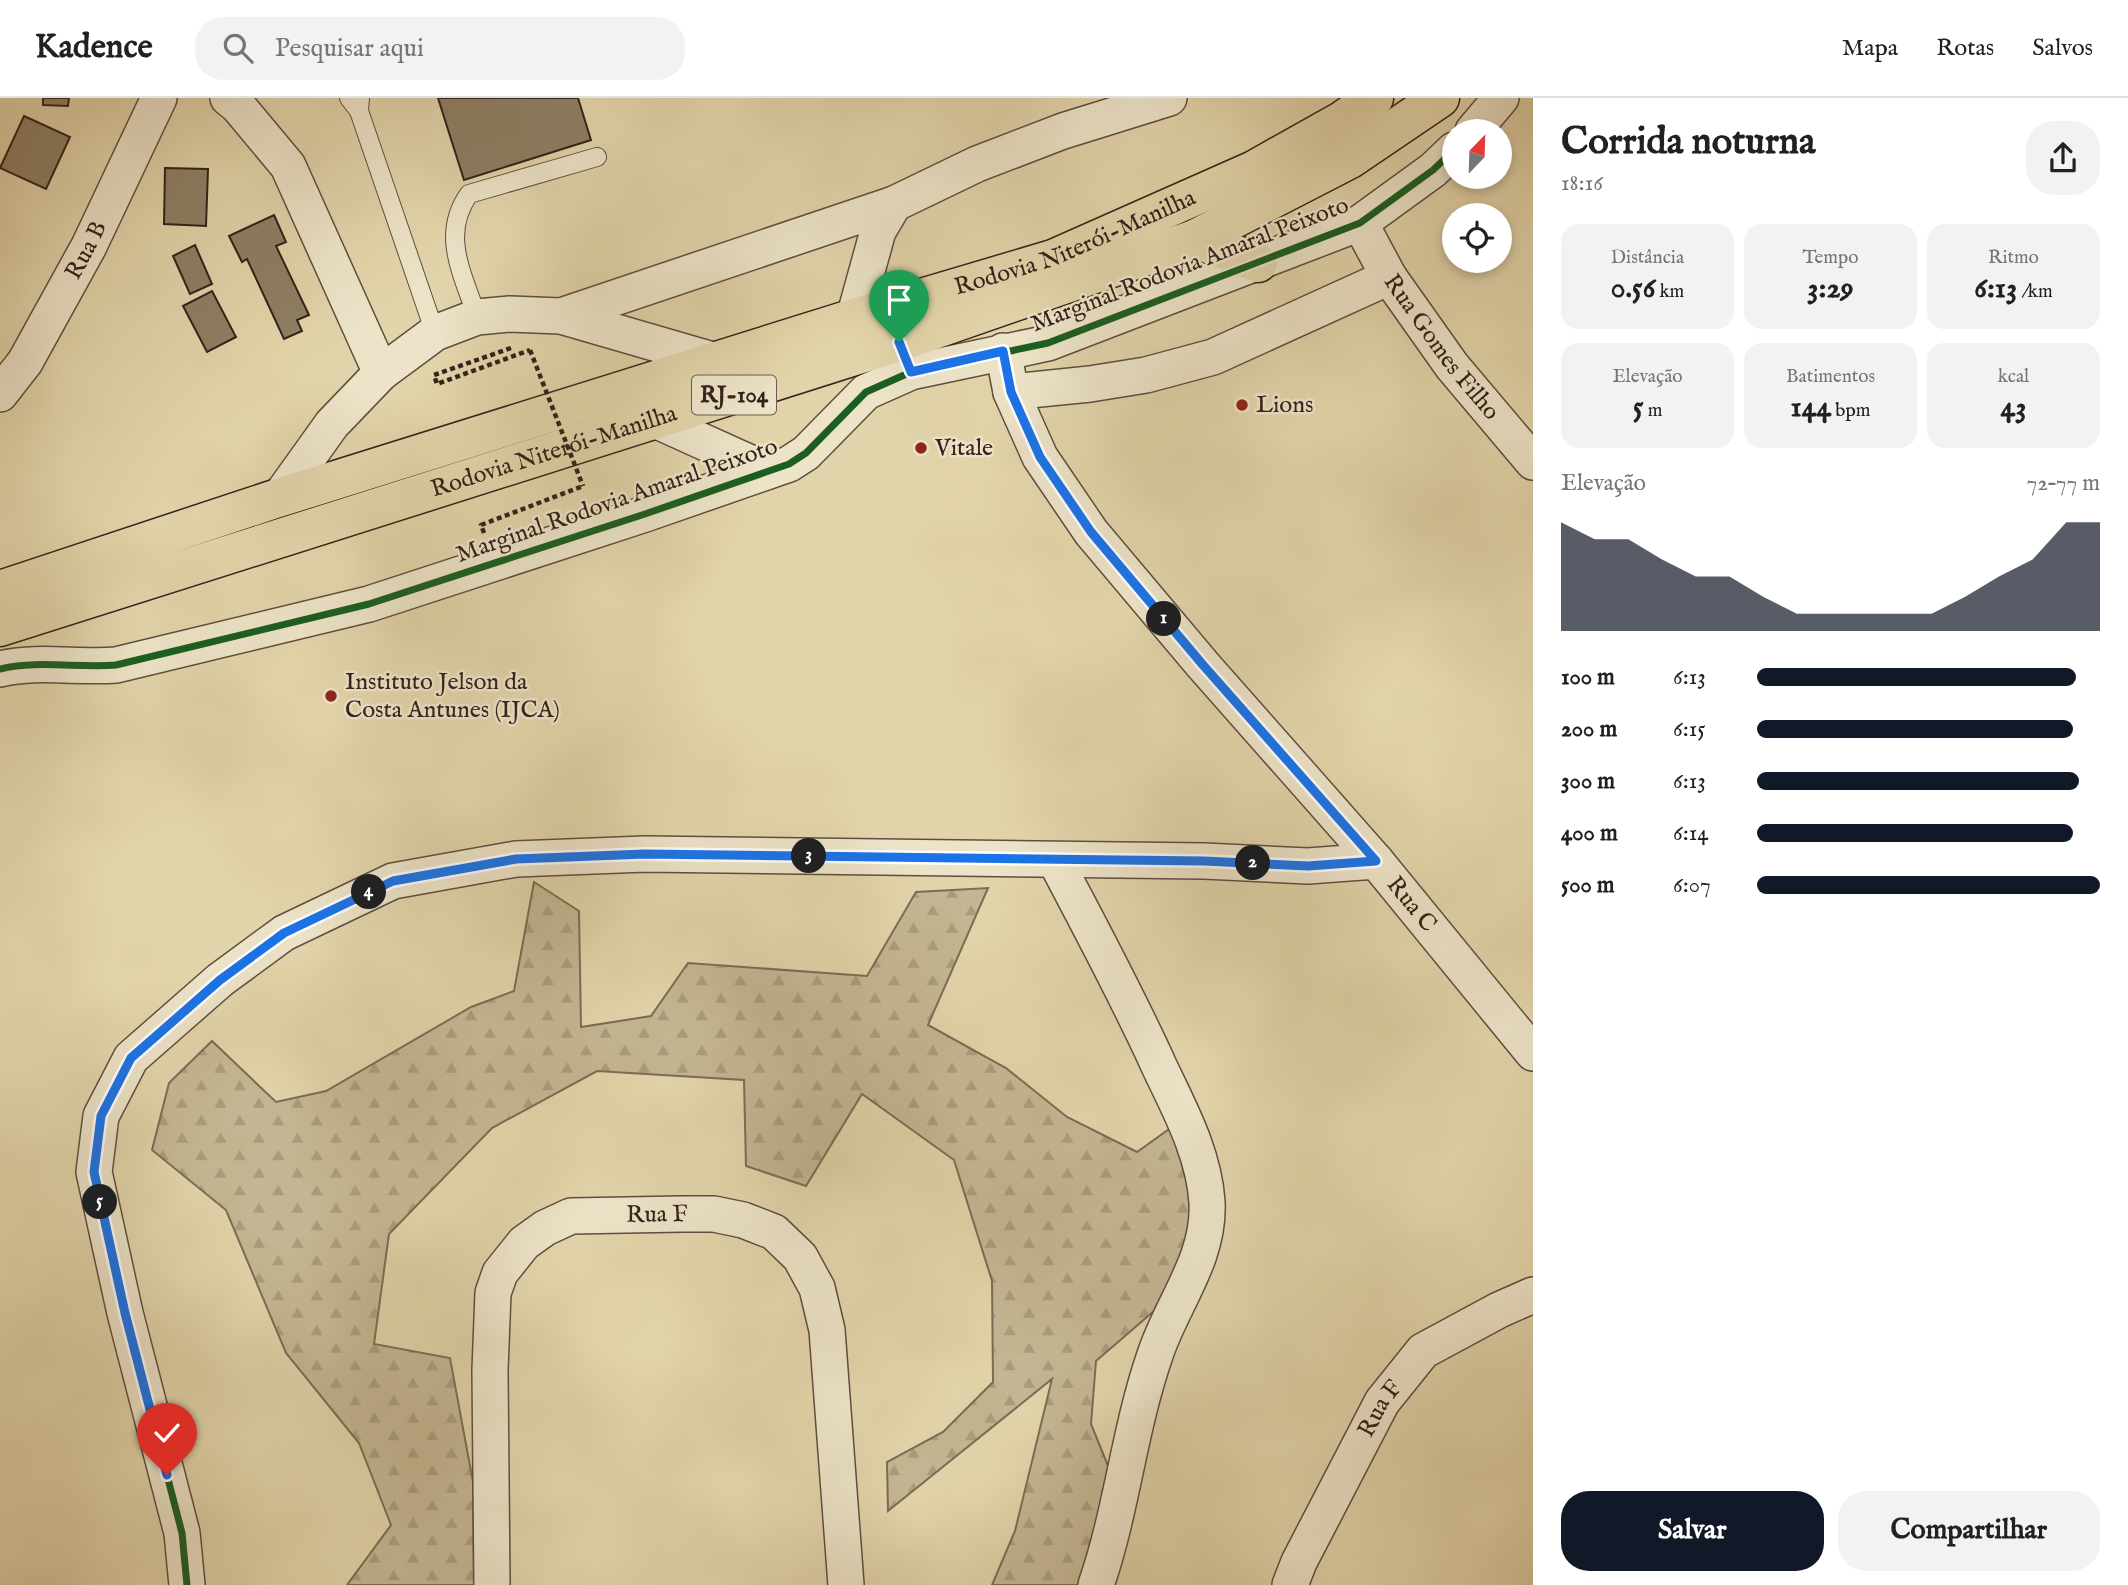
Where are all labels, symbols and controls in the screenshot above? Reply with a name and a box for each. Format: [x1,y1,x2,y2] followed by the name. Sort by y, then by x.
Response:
[195,17,685,80] search box
[35,27,153,69] text: Kadence
[219,29,257,67] icon: search
[275,32,424,65] text: Pesquisar aqui
[1842,33,1898,64] text: Mapa
[1936,33,1994,64] text: Rotas
[2032,33,2093,64] text: Salvos
[1442,119,1512,189] north arrow
[1442,119,1512,273] map controls
[1561,119,1816,167] text: Corrida noturna
[2026,121,2100,195] button: share
[1561,169,1603,198] text: 18:16
[951,182,1201,303] street label: Rodovia Niterói-Manilha
[1027,190,1353,340] street label: Marginal Rodovia Amaral Peixoto
[1442,203,1512,273] button: locate
[58,216,114,285] street label: Rua B
[1611,246,1684,270] text: Distância
[1802,246,1859,270] text: Tempo
[1988,246,2039,270] text: Ritmo
[1376,268,1507,427] street label: Rua Gomes Filho
[869,270,929,342] pin
[1611,270,1655,308] text: 0.56
[1807,270,1854,308] text: 3:29
[1974,270,2017,308] text: 6:13
[1655,280,1684,304] text: km
[2017,280,2053,304] text: /km
[880,281,918,319] icon: arrive
[1612,365,1683,389] text: Elevação
[1786,365,1875,389] text: Batimentos
[1998,365,2029,389] text: kcal
[692,376,776,414] road number: RJ-104
[1633,389,1644,427] text: 5
[1791,389,1831,427] text: 144
[2001,389,2026,427] text: 43
[1256,390,1313,421] place label: Lions
[1234,397,1250,413] marker: Lions
[427,398,681,505] street label: Rodovia Niterói-Manilha
[1644,399,1662,423] text: m
[1831,399,1870,423] text: bpm
[452,431,782,571] street label: Marginal Rodovia Amaral Peixoto
[934,433,993,464] place label: Vitale
[913,440,929,456] marker: Vitale
[1561,469,1646,498] text: Elevação
[2026,469,2100,498] text: 72–77 m
[1146,602,1182,636] pin: 1
[1160,606,1167,630] text: 1
[1561,663,1615,692] text: 100 m
[1673,663,1706,692] text: 6:13
[345,667,560,726] place label: Instituto Jelson da Costa Antunes (IJCA)
[323,688,339,704] marker: Instituto Jelson da Costa Antunes (IJCA)
[1561,715,1617,744] text: 200 m
[1673,715,1706,744] text: 6:15
[1561,767,1615,796] text: 300 m
[1673,767,1706,796] text: 6:13
[1561,819,1618,848] text: 400 m
[1673,819,1709,848] text: 6:14
[792,838,826,874] pin: 3
[805,843,812,867] text: 3
[1236,846,1270,880] pin: 2
[1248,850,1257,874] text: 2
[1379,870,1444,939] street label: Rua C
[1561,871,1615,900] text: 500 m
[1673,871,1711,900] text: 6:07
[352,874,386,910] pin: 4
[364,879,373,903] text: 4
[82,1184,118,1220] pin: 5
[96,1189,103,1213] text: 5
[626,1198,688,1231] street label: Rua F
[1351,1374,1409,1443] street label: Rua F
[137,1403,197,1475] pin
[148,1414,186,1452] icon: check
[1561,1491,1824,1571] button: Salvar
[1838,1491,2100,1571] button: Compartilhar

